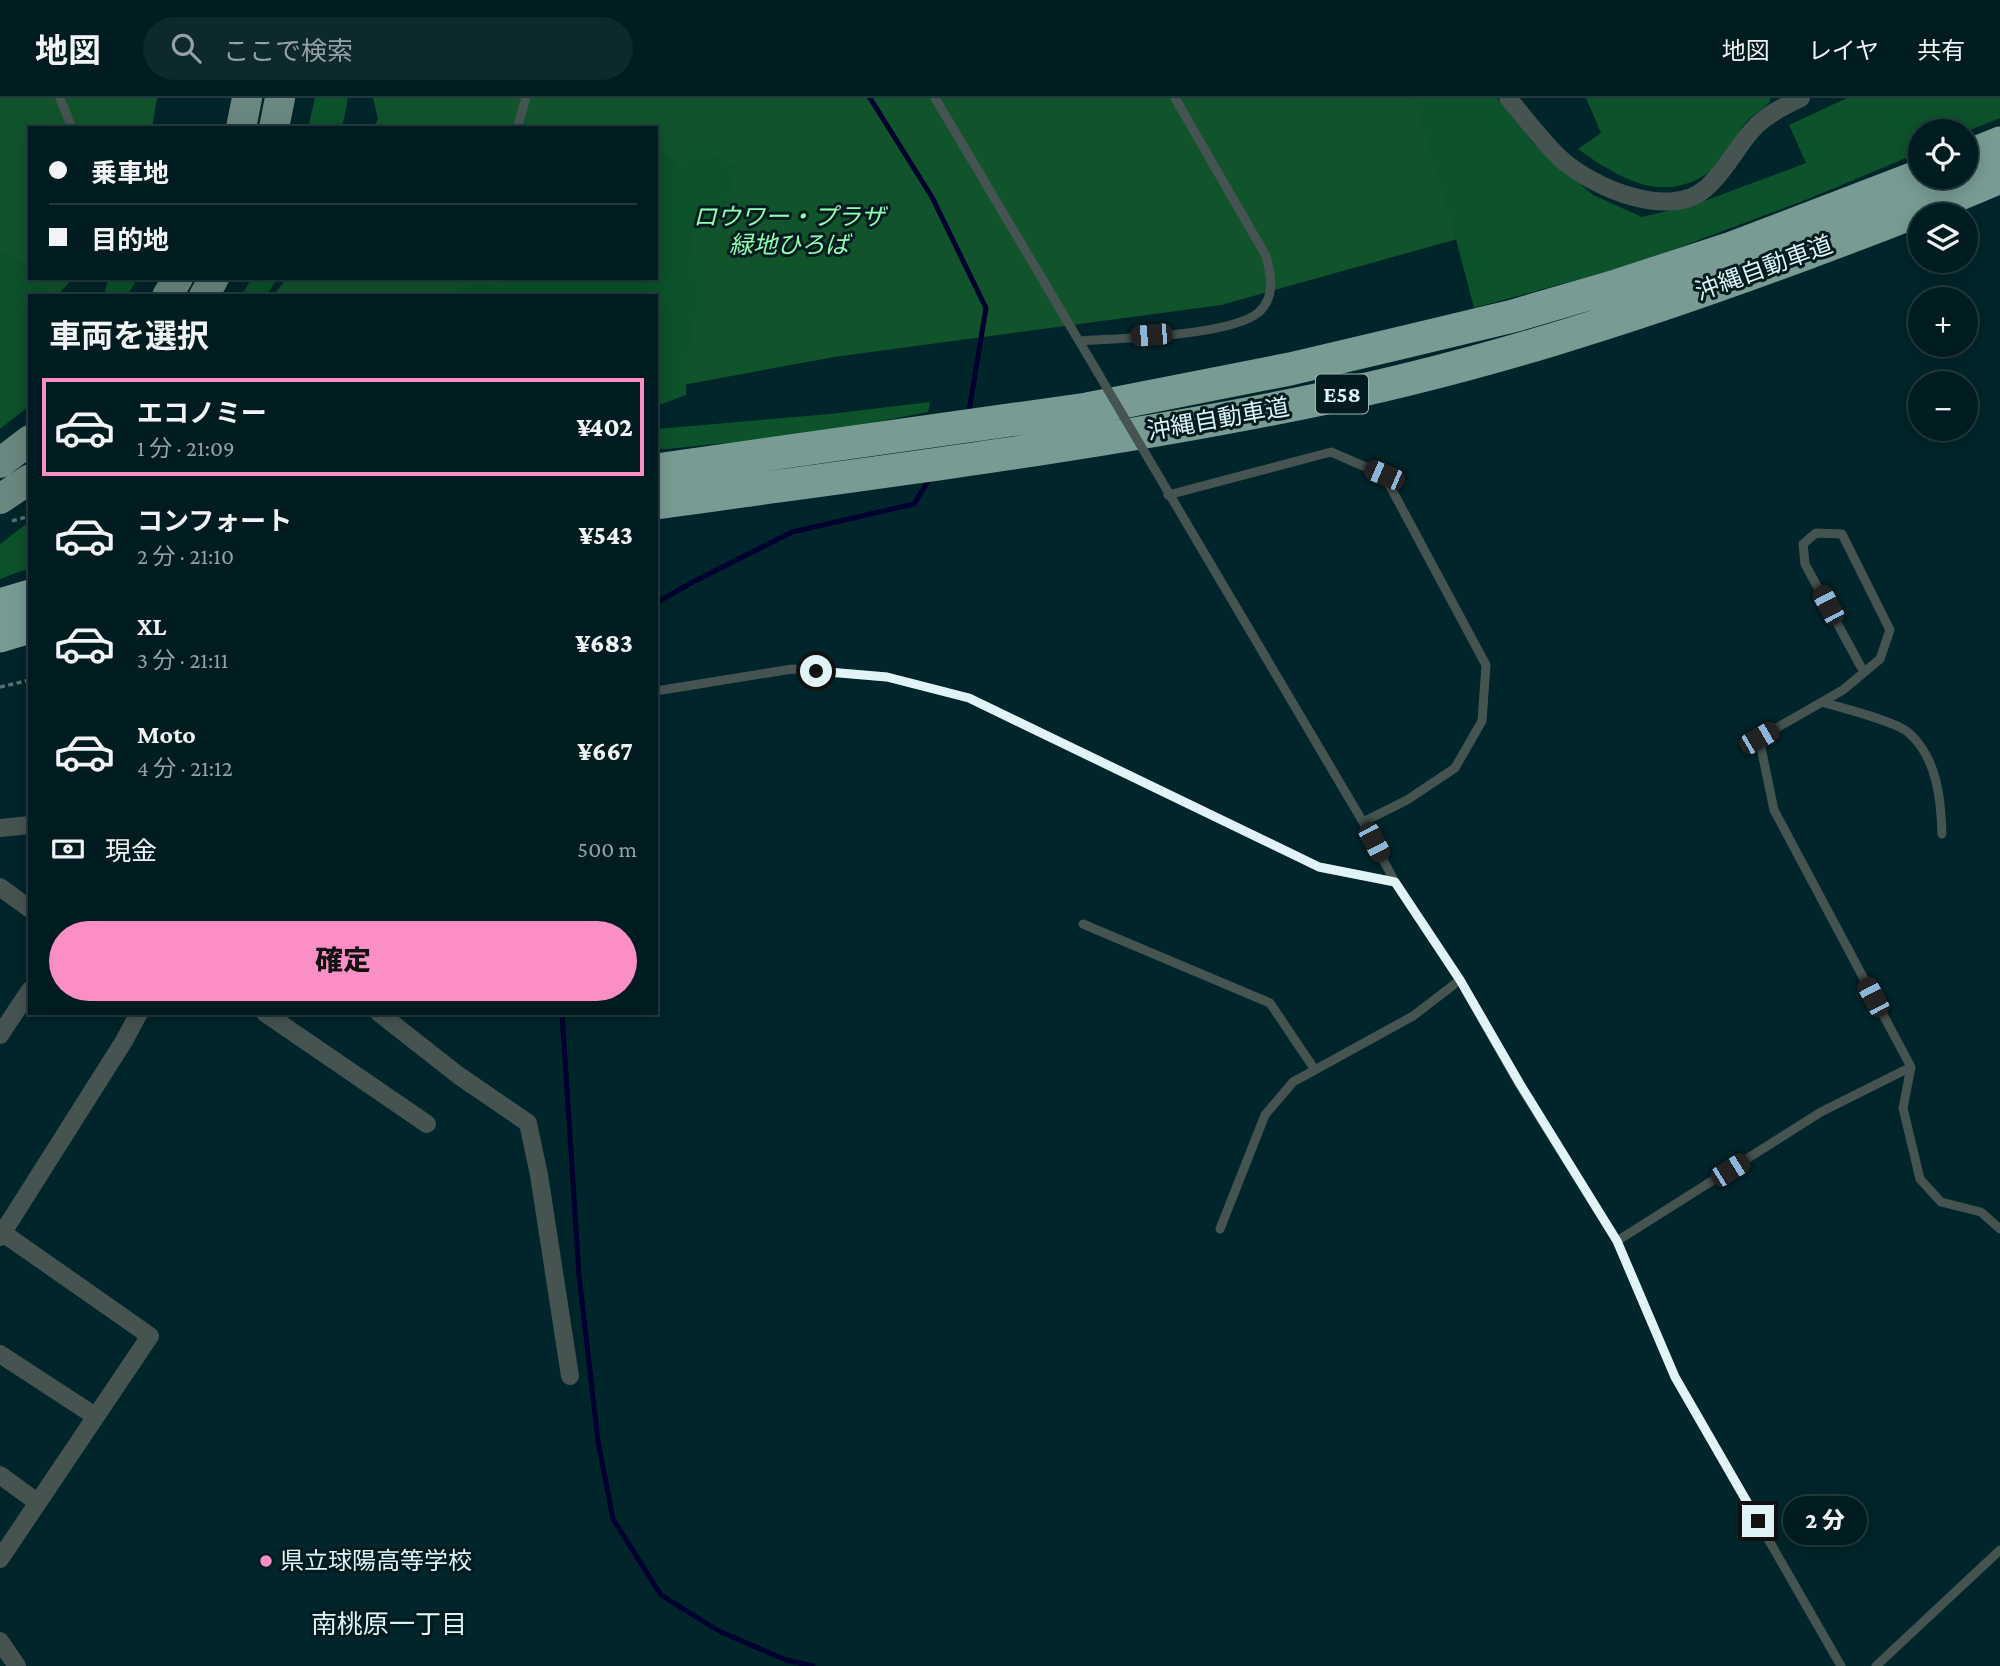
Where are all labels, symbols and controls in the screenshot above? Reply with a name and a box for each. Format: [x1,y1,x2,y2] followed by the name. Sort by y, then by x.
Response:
[143,17,633,80] search box
[167,29,205,67] icon: search
[35,32,101,69] text: 地図
[223,37,353,66] text: ここで検索
[1722,37,1770,64] text: 地図
[1808,37,1879,64] text: レイヤ
[1917,37,1965,64] text: 共有
[1908,119,1978,441] map controls
[1908,119,1978,189] button: locate
[91,159,169,188] text: 乗車地
[693,203,888,258] park label: ロウワー・プラザ 緑地ひろば
[1908,203,1978,273] button: layers
[91,226,169,255] text: 目的地
[1692,230,1836,305] street label: 沖縄自動車道
[1908,287,1978,357] button: +
[49,318,209,354] text: 車両を選択
[1130,323,1173,347] car
[1908,371,1978,441] button: −
[1316,374,1368,414] road number: E58
[1145,393,1291,444] street label: 沖縄自動車道
[53,396,116,459] icon: car
[137,399,267,428] text: エコノミー
[577,413,633,442] text: ¥402
[137,435,235,461] text: 1 分 · 21:09
[1361,457,1408,493] car
[53,504,116,567] icon: car
[137,507,292,536] text: コンフォート
[579,521,633,550] text: ¥543
[137,543,234,569] text: 2 分 · 21:10
[1809,582,1848,628] car
[53,612,116,675] icon: car
[137,612,166,641] text: XL
[575,629,633,658] text: ¥683
[137,647,229,673] text: 3 分 · 21:11
[800,655,832,687] route start
[1736,718,1783,758] car
[53,720,116,783] icon: car
[137,720,196,749] text: Moto
[577,737,633,766] text: ¥667
[137,755,233,781] text: 4 分 · 21:12
[1355,819,1394,865] car
[49,830,87,868] icon: cash
[577,836,637,862] text: 500 m
[105,837,157,866] text: 現金
[49,921,637,1001] button: 確定
[1854,974,1893,1020] car
[1707,1150,1754,1190] car
[1782,1496,1866,1546] callout: 2 分
[1742,1505,1774,1537] route end
[1805,1507,1845,1533] text: 2 分
[280,1547,472,1574] place label: 県立球陽高等学校
[258,1553,274,1569] marker: 県立球陽高等学校
[311,1610,467,1639] district label: 南桃原一丁目

